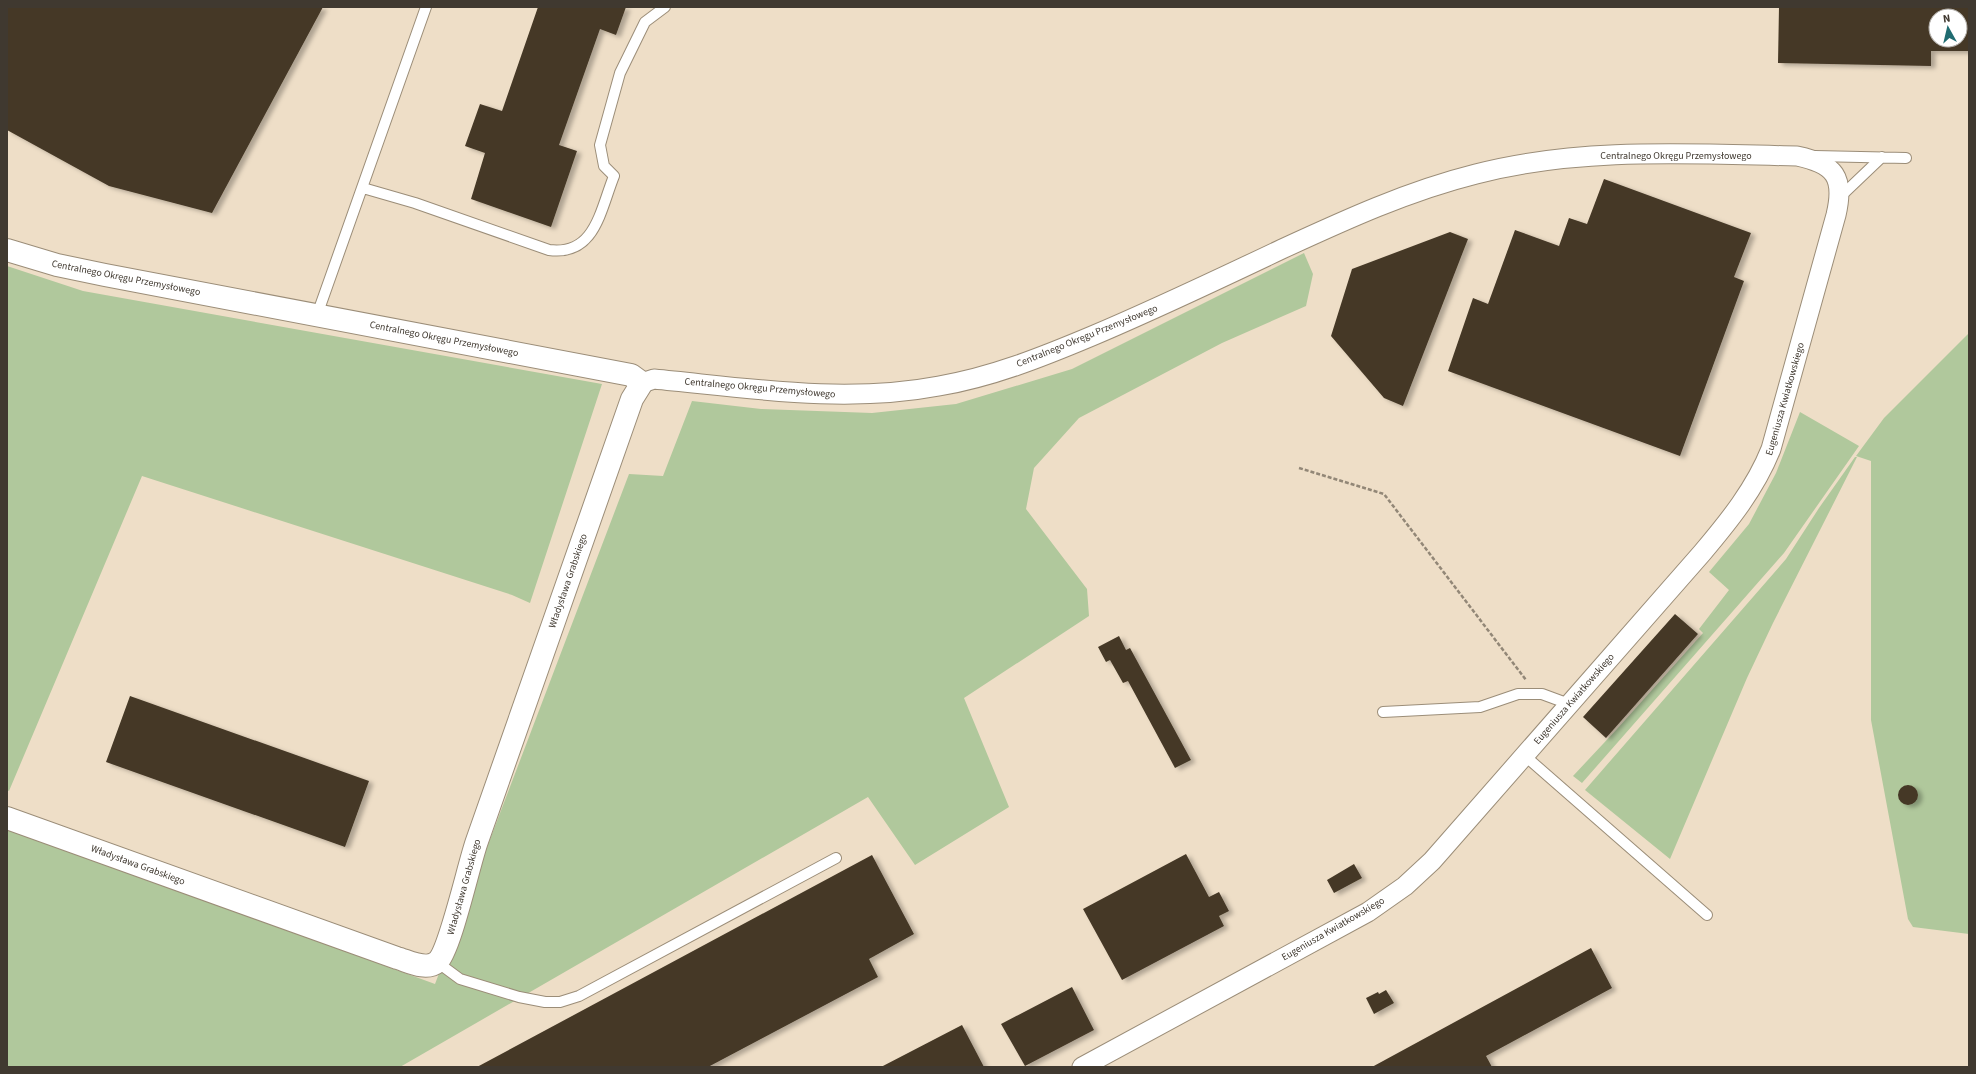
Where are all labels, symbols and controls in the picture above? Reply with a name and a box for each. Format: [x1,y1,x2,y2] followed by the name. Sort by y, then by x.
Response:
[1928,8,1968,48] north arrow
[1942,11,1951,27] text: N
[1600,149,1752,163] street label: Centralnego Okręgu Przemysłowego
[50,257,202,299] street label: Centralnego Okręgu Przemysłowego
[1014,301,1160,371] street label: Centralnego Okręgu Przemysłowego
[368,318,520,360] street label: Centralnego Okręgu Przemysłowego
[1762,341,1808,457] street label: Eugeniusza Kwiatkowskiego
[684,374,836,402] street label: Centralnego Okręgu Przemysłowego
[545,532,591,630] street label: Władysława Grabskiego
[1530,650,1618,748] street label: Eugeniusza Kwiatkowskiego
[444,837,484,937] street label: Władysława Grabskiego
[89,841,187,889] street label: Władysława Grabskiego
[1279,894,1387,964] street label: Eugeniusza Kwiatkowskiego

